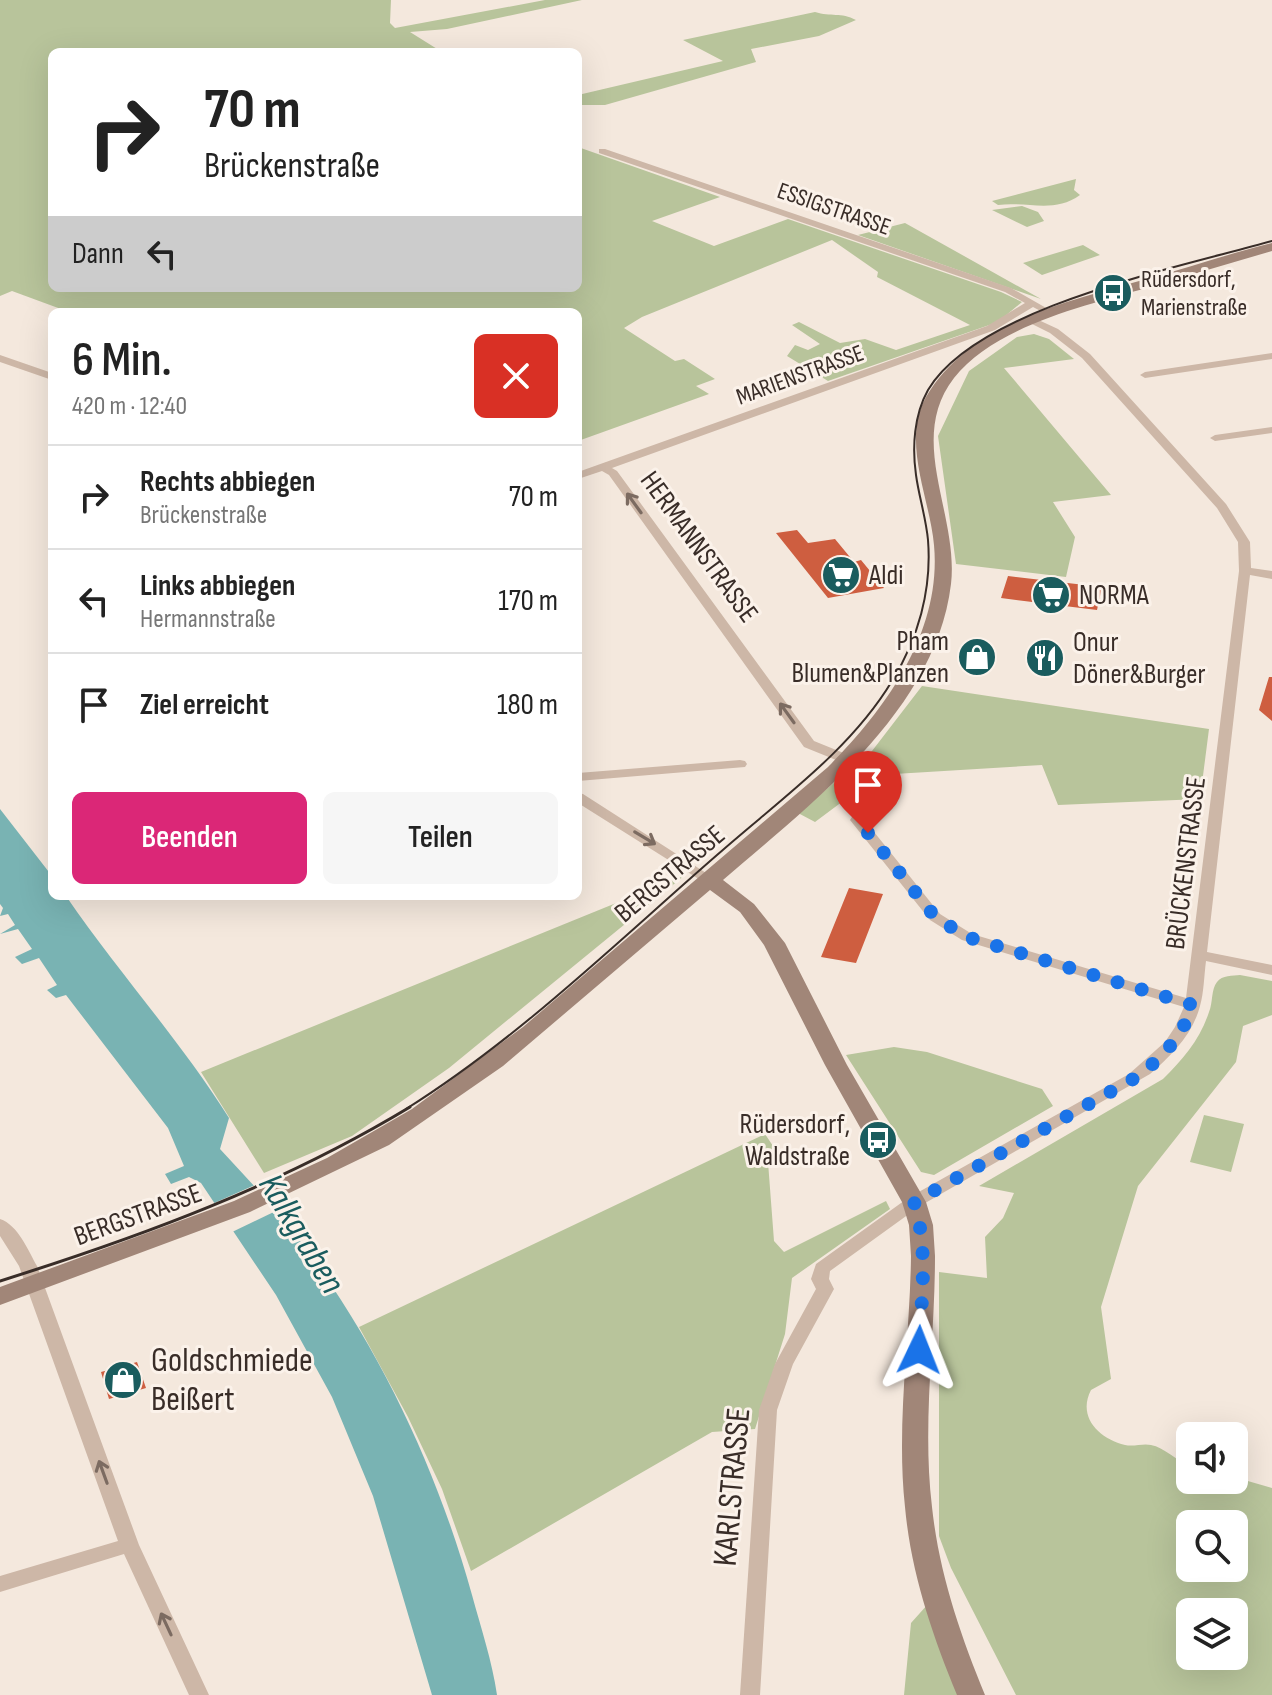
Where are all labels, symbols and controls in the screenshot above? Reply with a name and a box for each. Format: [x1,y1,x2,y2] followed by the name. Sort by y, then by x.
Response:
[204,77,301,144] text: 70 m
[72,80,176,184] icon: right
[204,145,380,188] text: Brückenstraße
[774,176,894,242] street label: ESSIGSTRASSE
[140,232,184,276] icon: left
[72,236,124,272] text: Dann
[1141,265,1247,322] place label: Rüdersdorf, Marienstraße
[1092,272,1134,314] bus stop icon: Rüdersdorf, Marienstraße
[72,332,172,389] text: 6 Min.
[474,334,558,418] button: close
[732,339,868,411] street label: MARIENSTRASSE
[72,391,187,422] text: 420 m · 12:40
[140,464,315,500] text: Rechts abbiegen
[633,465,765,629] street label: HERMANNSTRASSE
[72,475,116,519] icon: right
[509,479,558,515] text: 70 m
[626,492,642,514] one-way arrow
[140,500,267,531] text: Brückenstraße
[820,554,862,596] supermarket icon: Aldi
[868,559,903,592] place label: Aldi
[140,568,295,604] text: Links abbiegen
[1030,574,1072,616] supermarket icon: NORMA
[72,579,116,623] icon: left
[1079,579,1150,612] place label: NORMA
[498,583,558,619] text: 170 m
[140,604,276,635] text: Hermannstraße
[792,625,949,690] place label: Pham Blumen&Planzen
[1073,626,1206,691] place label: Onur Döner&Burger
[956,636,998,678] shop icon: Pham Blumen&Planzen
[1024,637,1066,679] restaurant icon: Onur Döner&Burger
[72,683,116,727] icon: arrive
[140,687,269,723] text: Ziel erreicht
[497,687,558,723] text: 180 m
[779,703,796,724] one-way arrow
[834,751,902,833] pin
[846,763,890,807] icon: arrive
[1159,775,1213,951] street label: BRÜCKENSTRASSE
[72,792,307,884] button: Beenden
[323,792,558,884] button: Teilen
[608,818,732,930] street label: BERGSTRASSE
[633,830,655,846] one-way arrow
[740,1108,850,1173] place label: Rüdersdorf, Waldstraße
[857,1119,899,1161] bus stop icon: Rüdersdorf, Waldstraße
[249,1166,353,1302] water label: Kalkgraben
[70,1177,206,1253] street label: BERGSTRASSE
[877,1308,961,1392] position arrow
[151,1340,313,1420] place label: Goldschmiede Beißert
[102,1359,144,1401] shop icon: Goldschmiede Beißert
[705,1406,759,1568] street label: KARLSTRASSE
[1176,1422,1248,1670] map controls
[1176,1422,1248,1494] button: sound
[94,1460,109,1485] one-way arrow
[1176,1510,1248,1582] button: search
[1176,1598,1248,1670] button: layers
[158,1613,173,1637] one-way arrow

